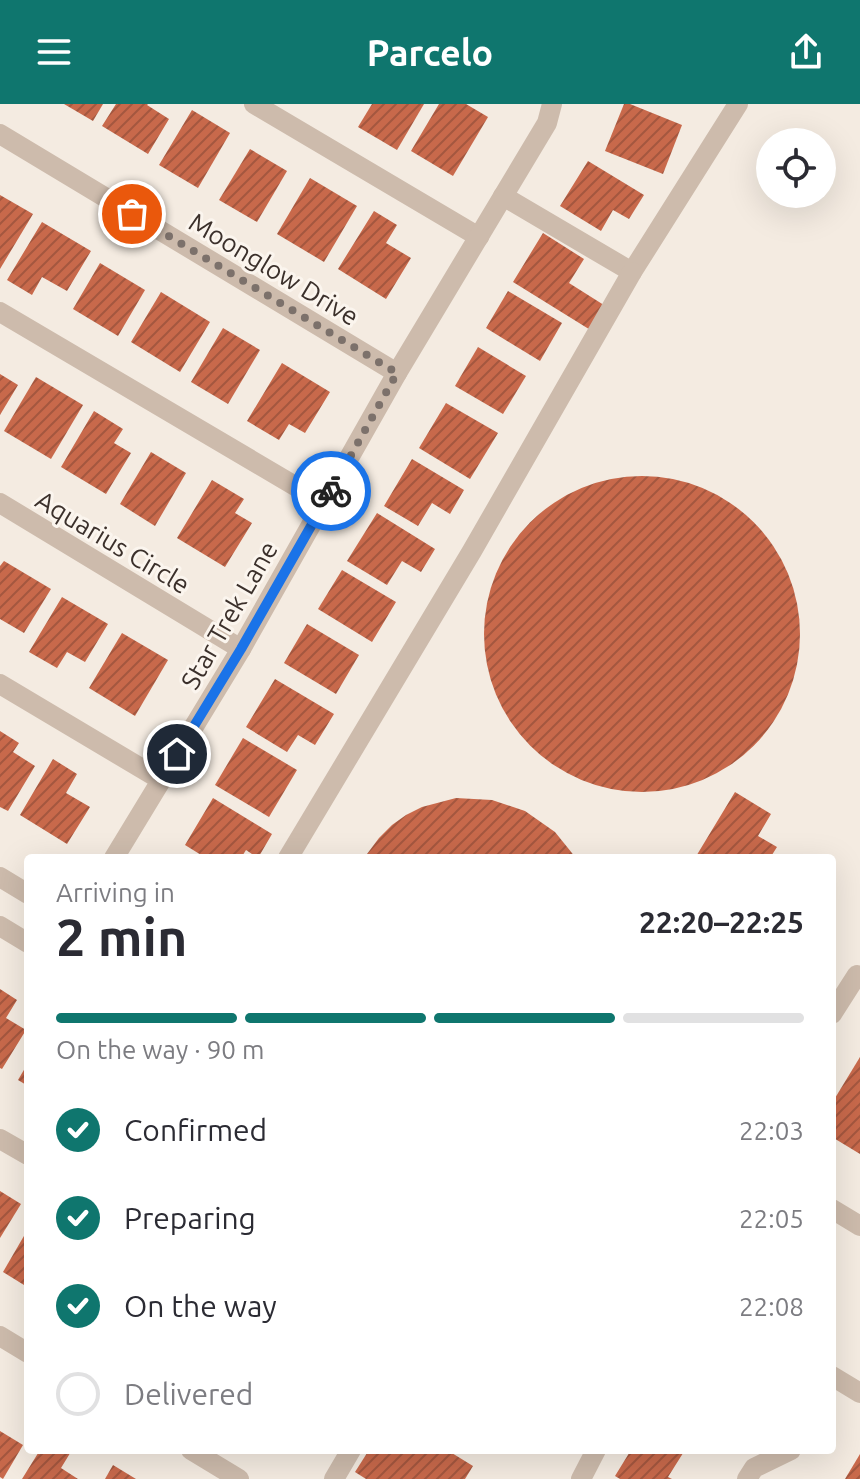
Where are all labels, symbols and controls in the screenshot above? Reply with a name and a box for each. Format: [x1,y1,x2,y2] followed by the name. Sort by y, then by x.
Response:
[32,30,76,74] icon: menu
[784,30,828,74] icon: share
[367,32,493,73] text: Parcelo
[756,128,836,208] map controls
[756,128,836,208] button: locate
[98,180,166,248] pin
[110,192,154,236] icon: bag
[184,207,364,331] street label: Moonglow Drive
[291,451,371,531] courier
[309,469,353,513] icon: bike
[31,485,195,599] street label: Aquarius Circle
[175,536,283,694] street label: Star Trek Lane
[143,720,211,788] pin
[155,732,199,776] icon: home
[56,878,175,907] text: Arriving in
[639,905,804,939] text: 22:20–22:25
[56,908,187,966] text: 2 min
[56,1035,264,1064] text: On the way · 90 m
[56,1108,100,1152] icon: check
[124,1113,267,1147] text: Confirmed
[739,1116,804,1145] text: 22:03
[56,1196,100,1240] icon: check
[124,1201,256,1235] text: Preparing
[739,1204,804,1233] text: 22:05
[56,1284,100,1328] icon: check
[124,1289,277,1323] text: On the way
[739,1292,804,1321] text: 22:08
[124,1377,253,1411] text: Delivered

